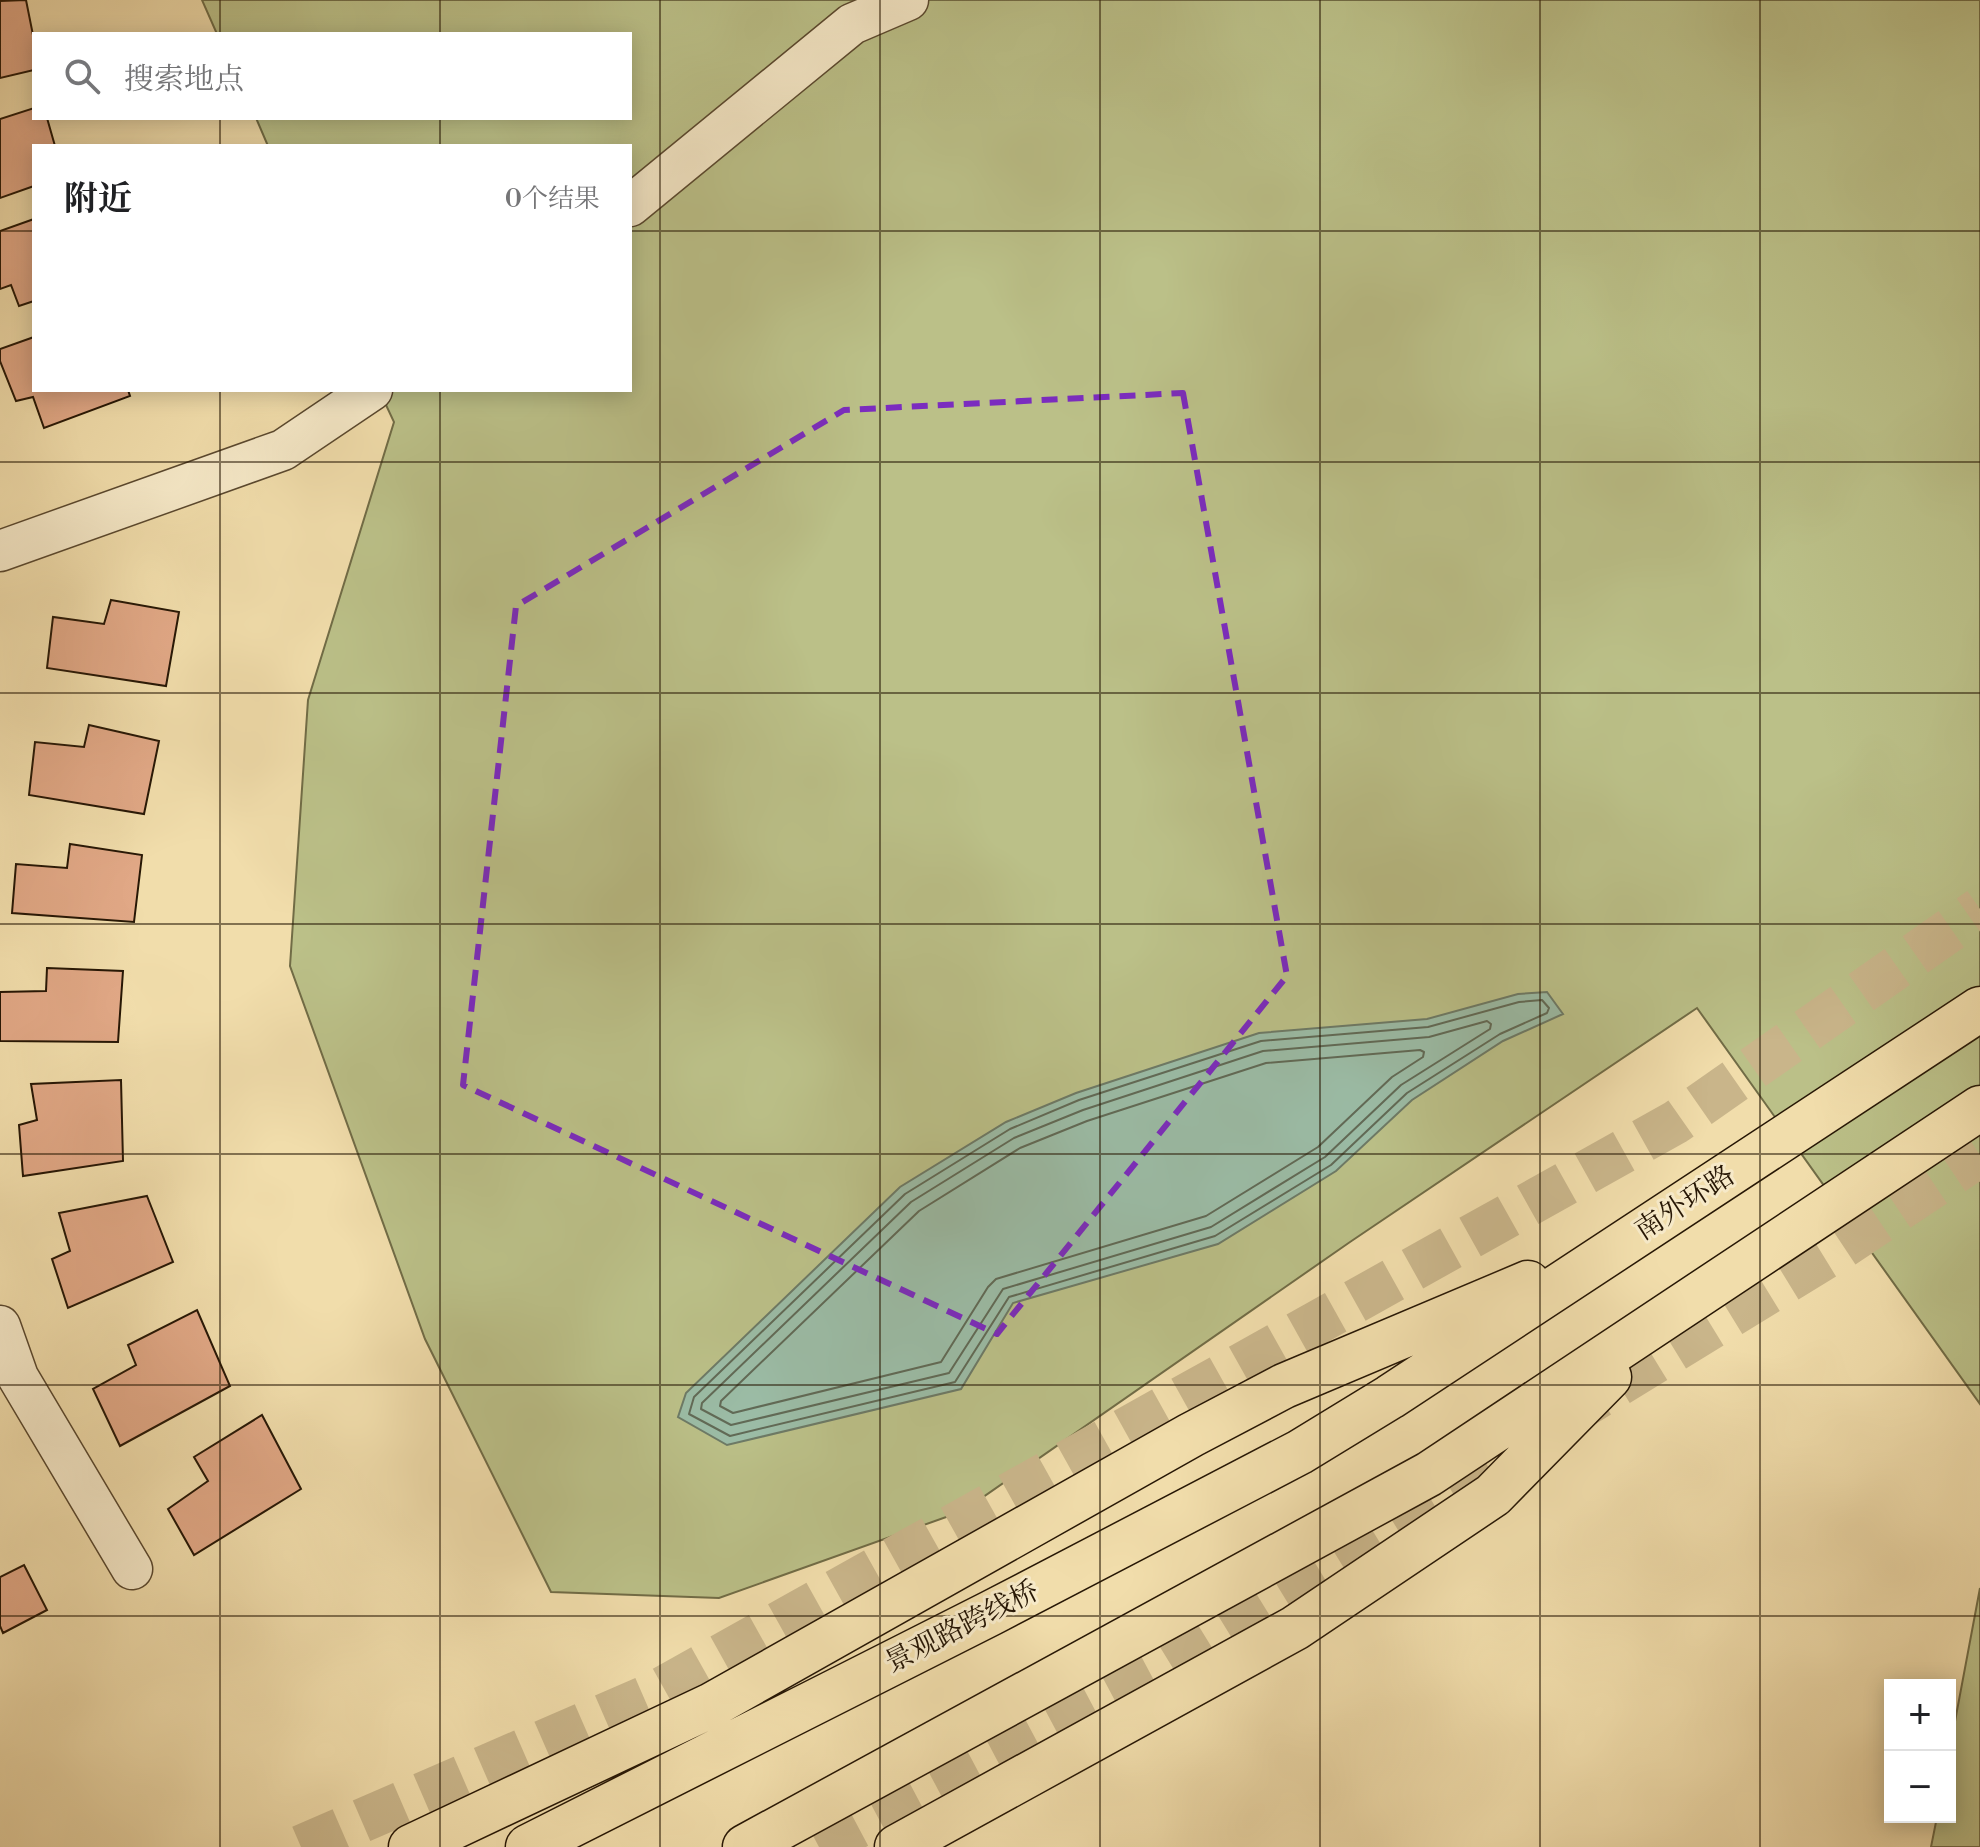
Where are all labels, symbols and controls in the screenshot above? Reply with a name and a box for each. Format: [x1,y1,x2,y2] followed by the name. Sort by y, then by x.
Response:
[32,32,632,120] search box
[60,54,104,98] icon: search
[124,61,244,99] text: 搜索地点
[64,179,132,221] text: 附近
[505,183,600,215] text: 0个结果
[1628,1158,1742,1248] street label: 南外环路
[879,1573,1045,1681] street label: 景观路跨线桥
[1884,1679,1956,1823] map controls
[1884,1679,1956,1751] button: +
[1884,1751,1956,1823] button: −

